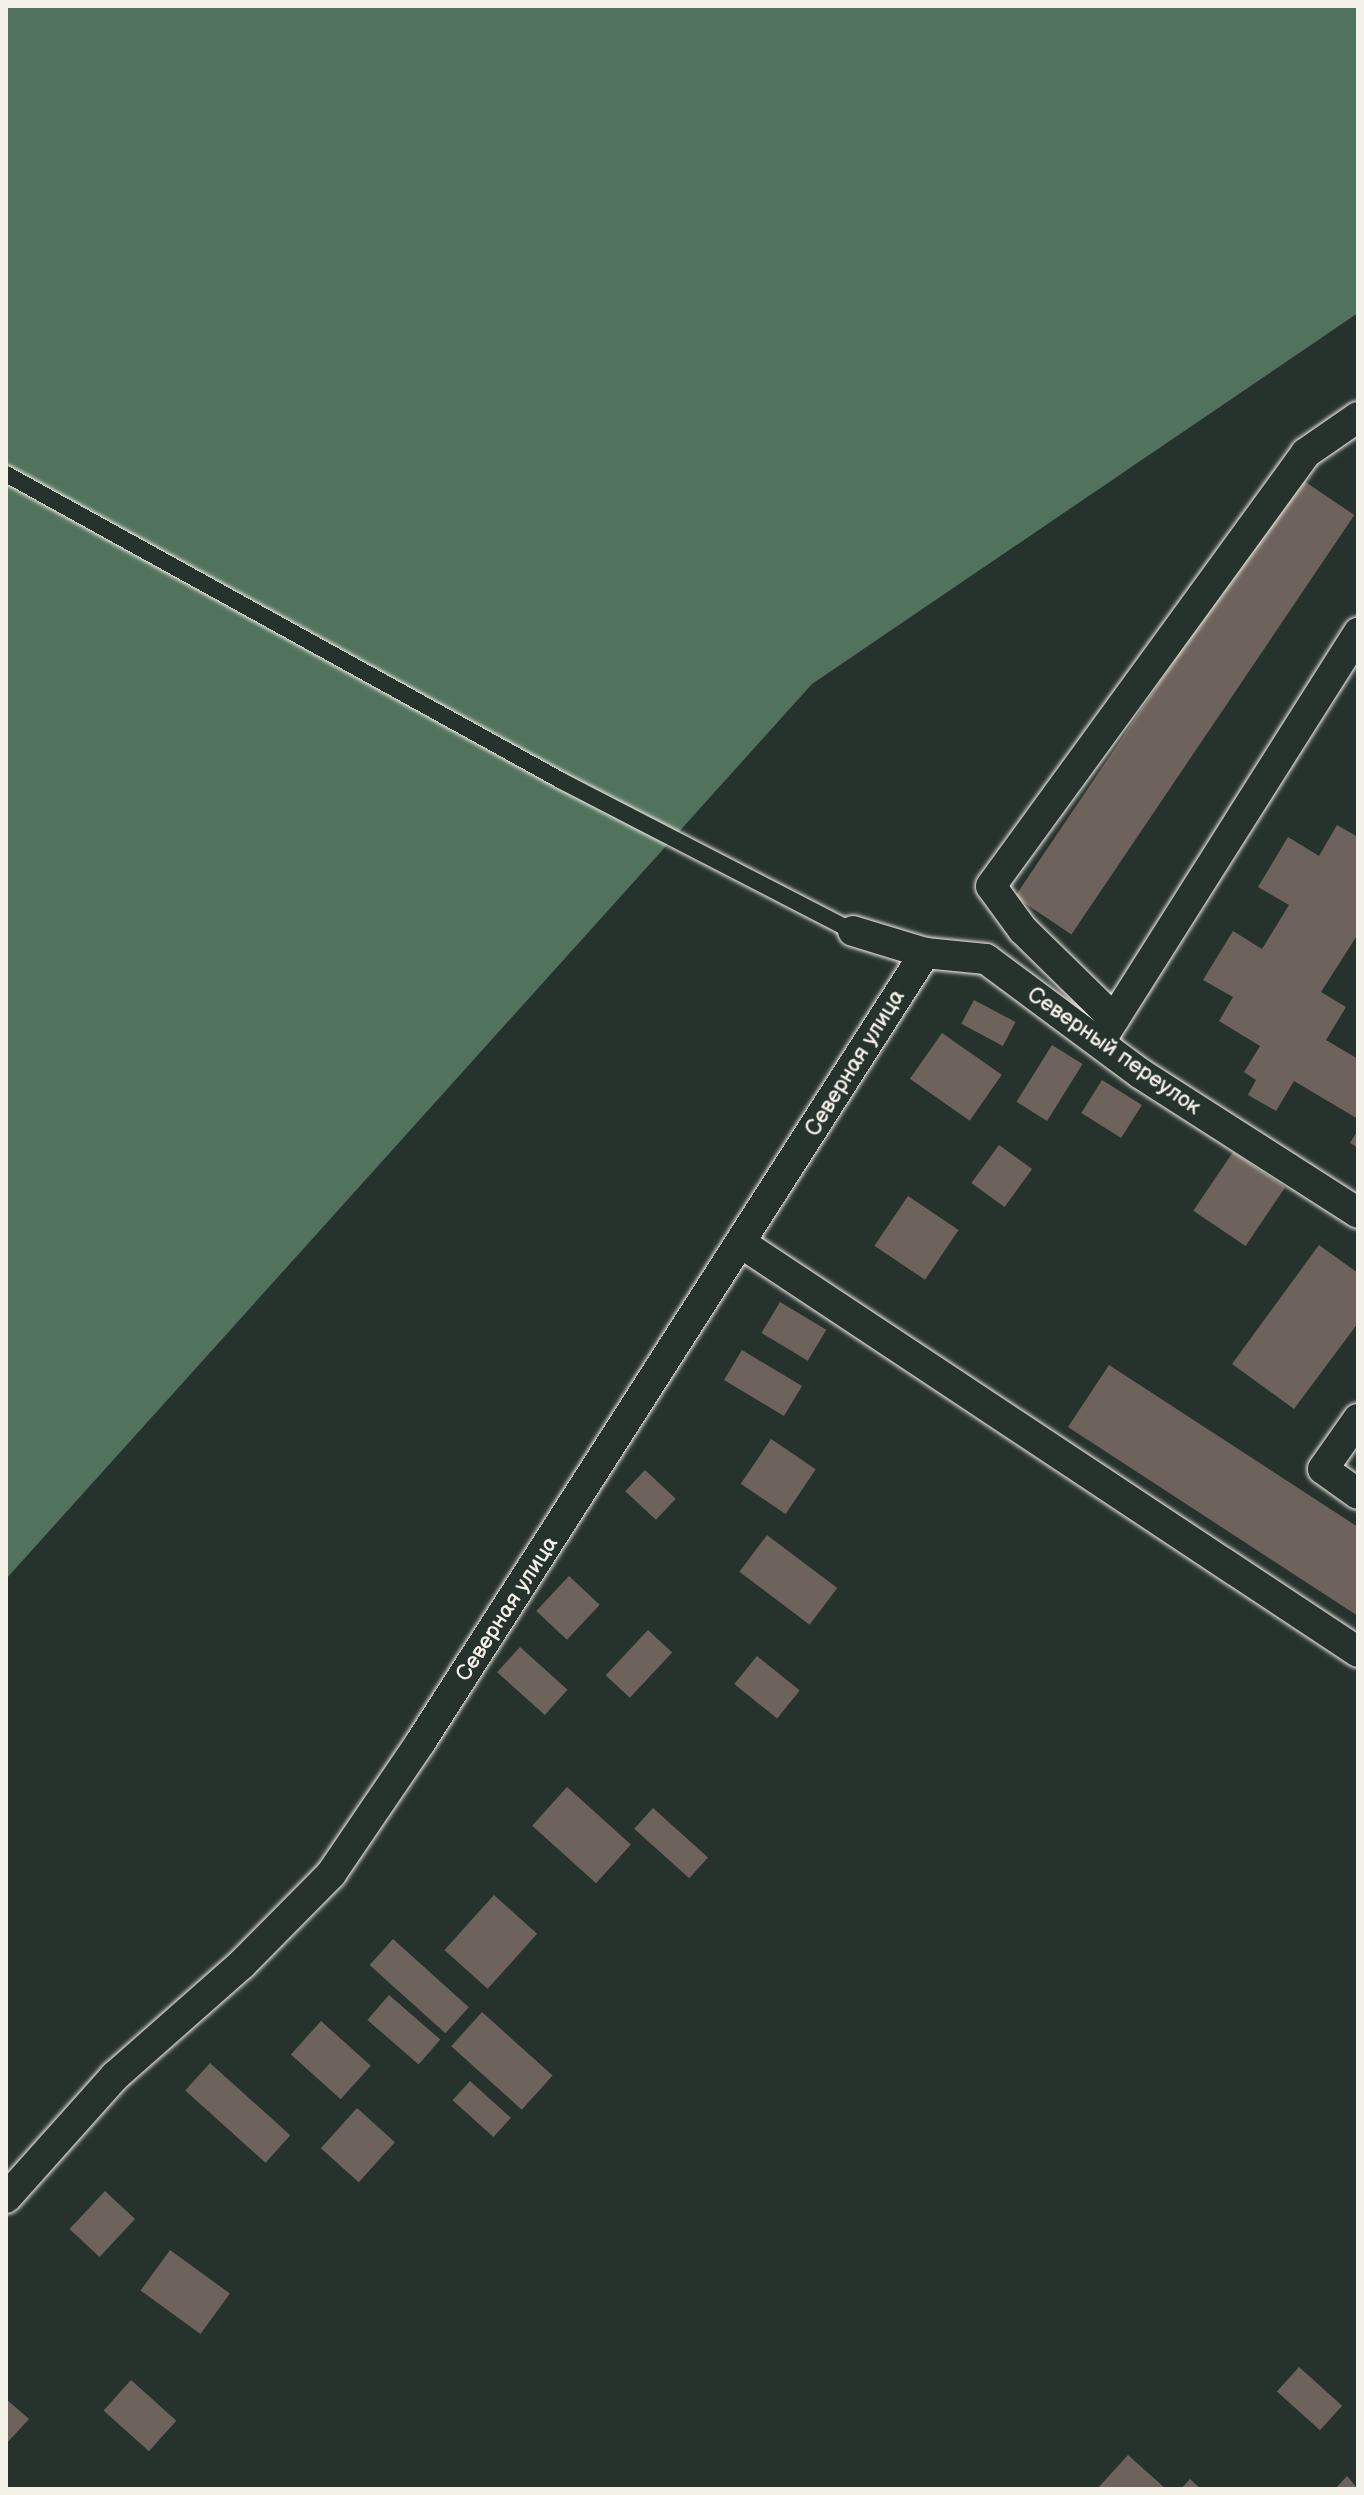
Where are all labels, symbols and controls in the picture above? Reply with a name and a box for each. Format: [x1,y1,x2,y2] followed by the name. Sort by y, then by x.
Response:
[1022,981,1206,1121] street label: Северный переулок
[799,985,911,1141] street label: Северная улица
[450,1531,564,1687] street label: Северная улица

